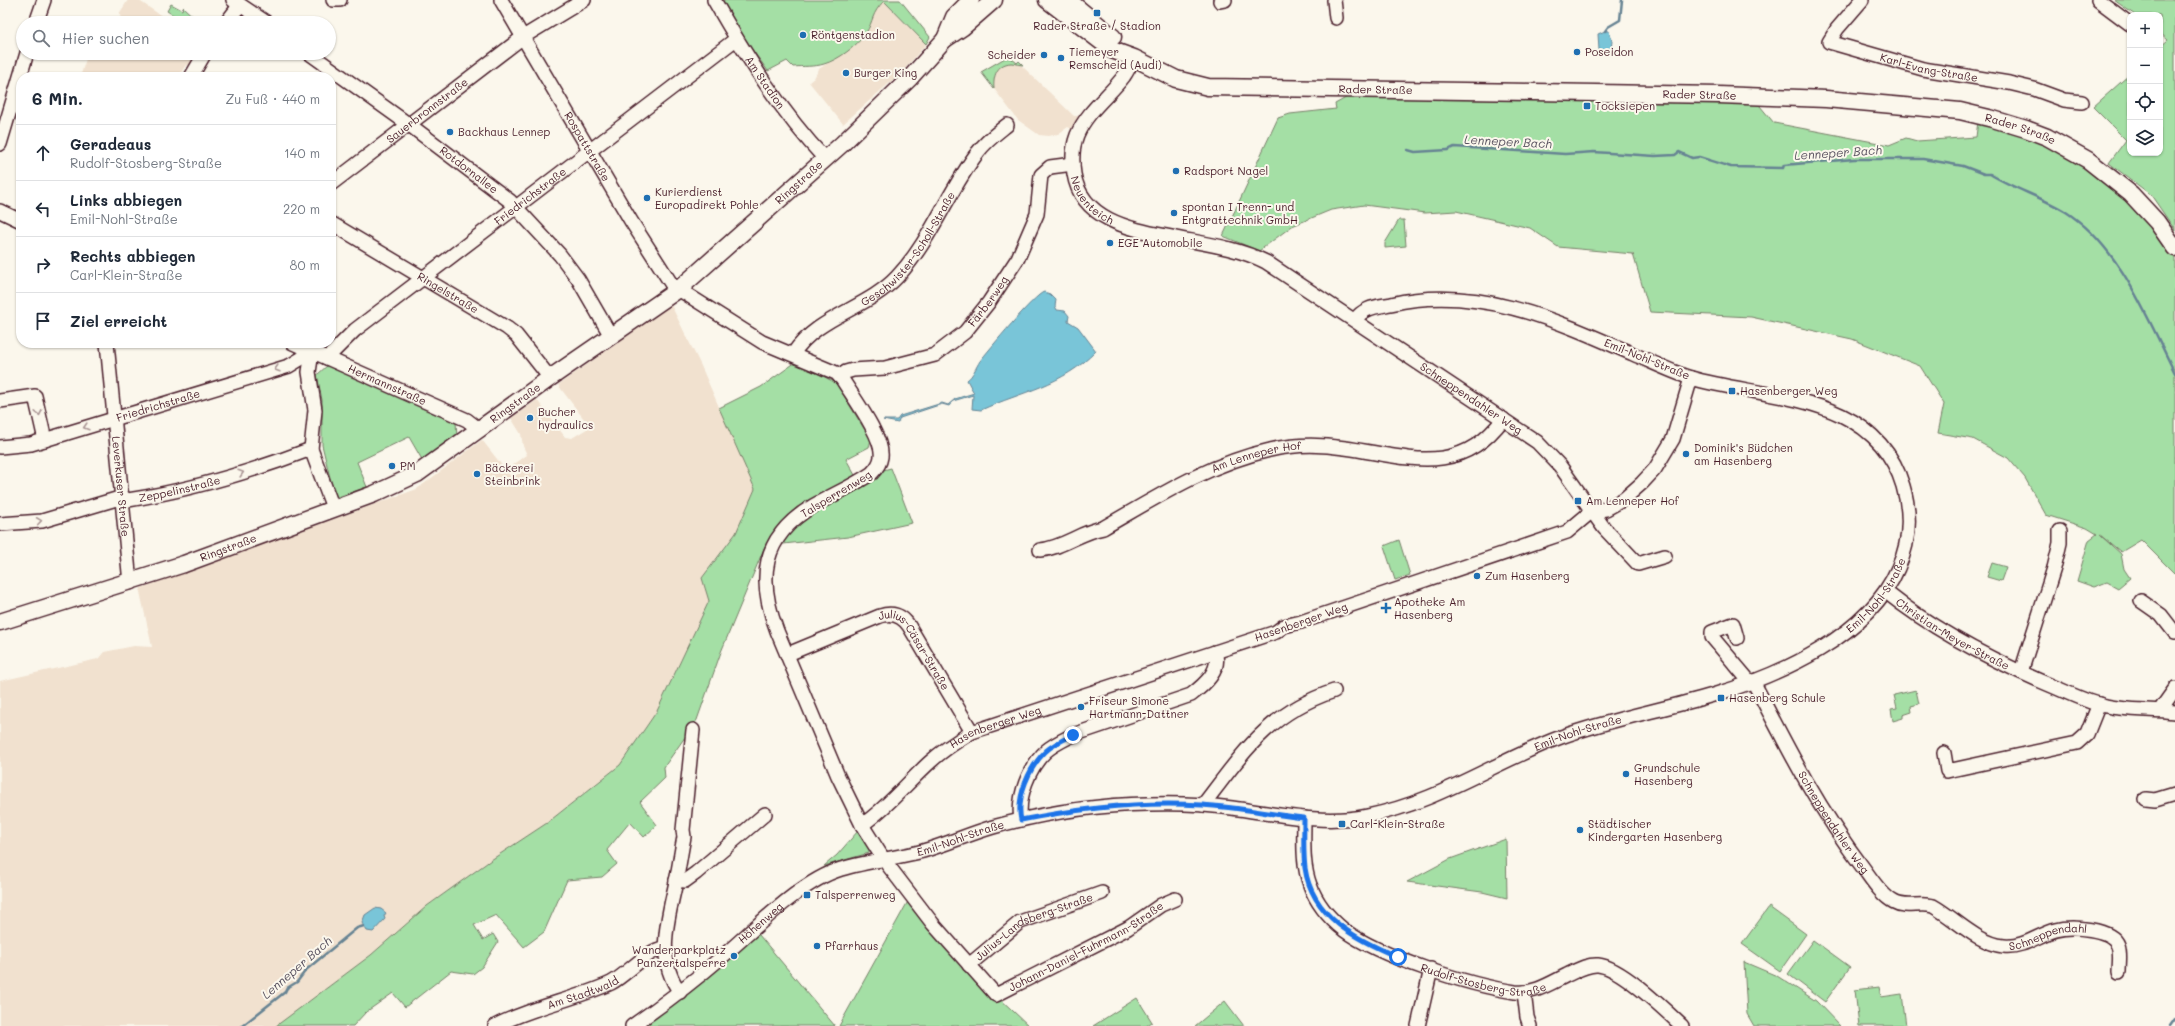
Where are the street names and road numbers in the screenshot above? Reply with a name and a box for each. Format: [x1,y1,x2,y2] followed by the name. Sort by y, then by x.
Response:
[1878,49,1979,85] street label: Karl-Evang-Straße
[742,53,789,112] street label: Am Stadion
[383,74,471,146] street label: Sauerbronnstraße
[1339,81,1413,97] street label: Rader Straße
[1662,86,1737,103] street label: Rader Straße
[561,109,614,184] street label: Rospattstraße
[1984,109,2059,148] street label: Rader Straße
[437,142,502,197] street label: Rotdornallee
[771,157,826,207] street label: Ringstraße
[491,163,569,228] street label: Friedrichstraße
[1068,174,1116,227] street label: Neuenteich
[858,188,958,309] street label: Geschwister-Scholl-Straße
[415,268,482,316] street label: Ringelstraße
[964,273,1011,330] street label: Färberweg
[1602,334,1692,383] street label: Emil-Nohl-Straße
[1417,358,1526,437] street label: Schneppendahler Weg
[346,360,429,408] street label: Hermannstraße
[487,379,544,426] street label: Ringstraße
[114,385,202,425] street label: Friedrichstraße
[109,435,134,538] street label: Leverkuser Straße
[1209,437,1302,476] street label: Am Lenneper Hof
[797,466,874,521] street label: Talsperrenweg
[137,472,222,505] street label: Zeppelinstraße
[198,530,259,565] street label: Ringstraße
[1842,555,1908,636] street label: Emil-Nohl-Straße
[1893,594,2012,673] street label: Christian-Meyer-Straße
[1252,599,1349,644] street label: Hasenberger Weg
[876,606,953,693] street label: Julius-Cäsar-Straße
[946,702,1043,751] street label: Hasenberger Weg
[1532,711,1623,754] street label: Emil-Nohl-Straße
[1795,768,1873,877] street label: Schneppendahler Weg
[915,816,1006,859] street label: Emil-Nohl-Straße
[972,889,1095,964] street label: Julius-Landsberg-Straße
[1006,898,1166,994] street label: Johann-Daniel-Fuhrmann-Straße
[734,899,786,946] street label: Höhenweg
[2008,920,2088,953] street label: Schneppendahl
[1419,959,1549,999] street label: Rudolf-Stosberg-Straße
[545,972,621,1012] street label: Am Stadtwald

